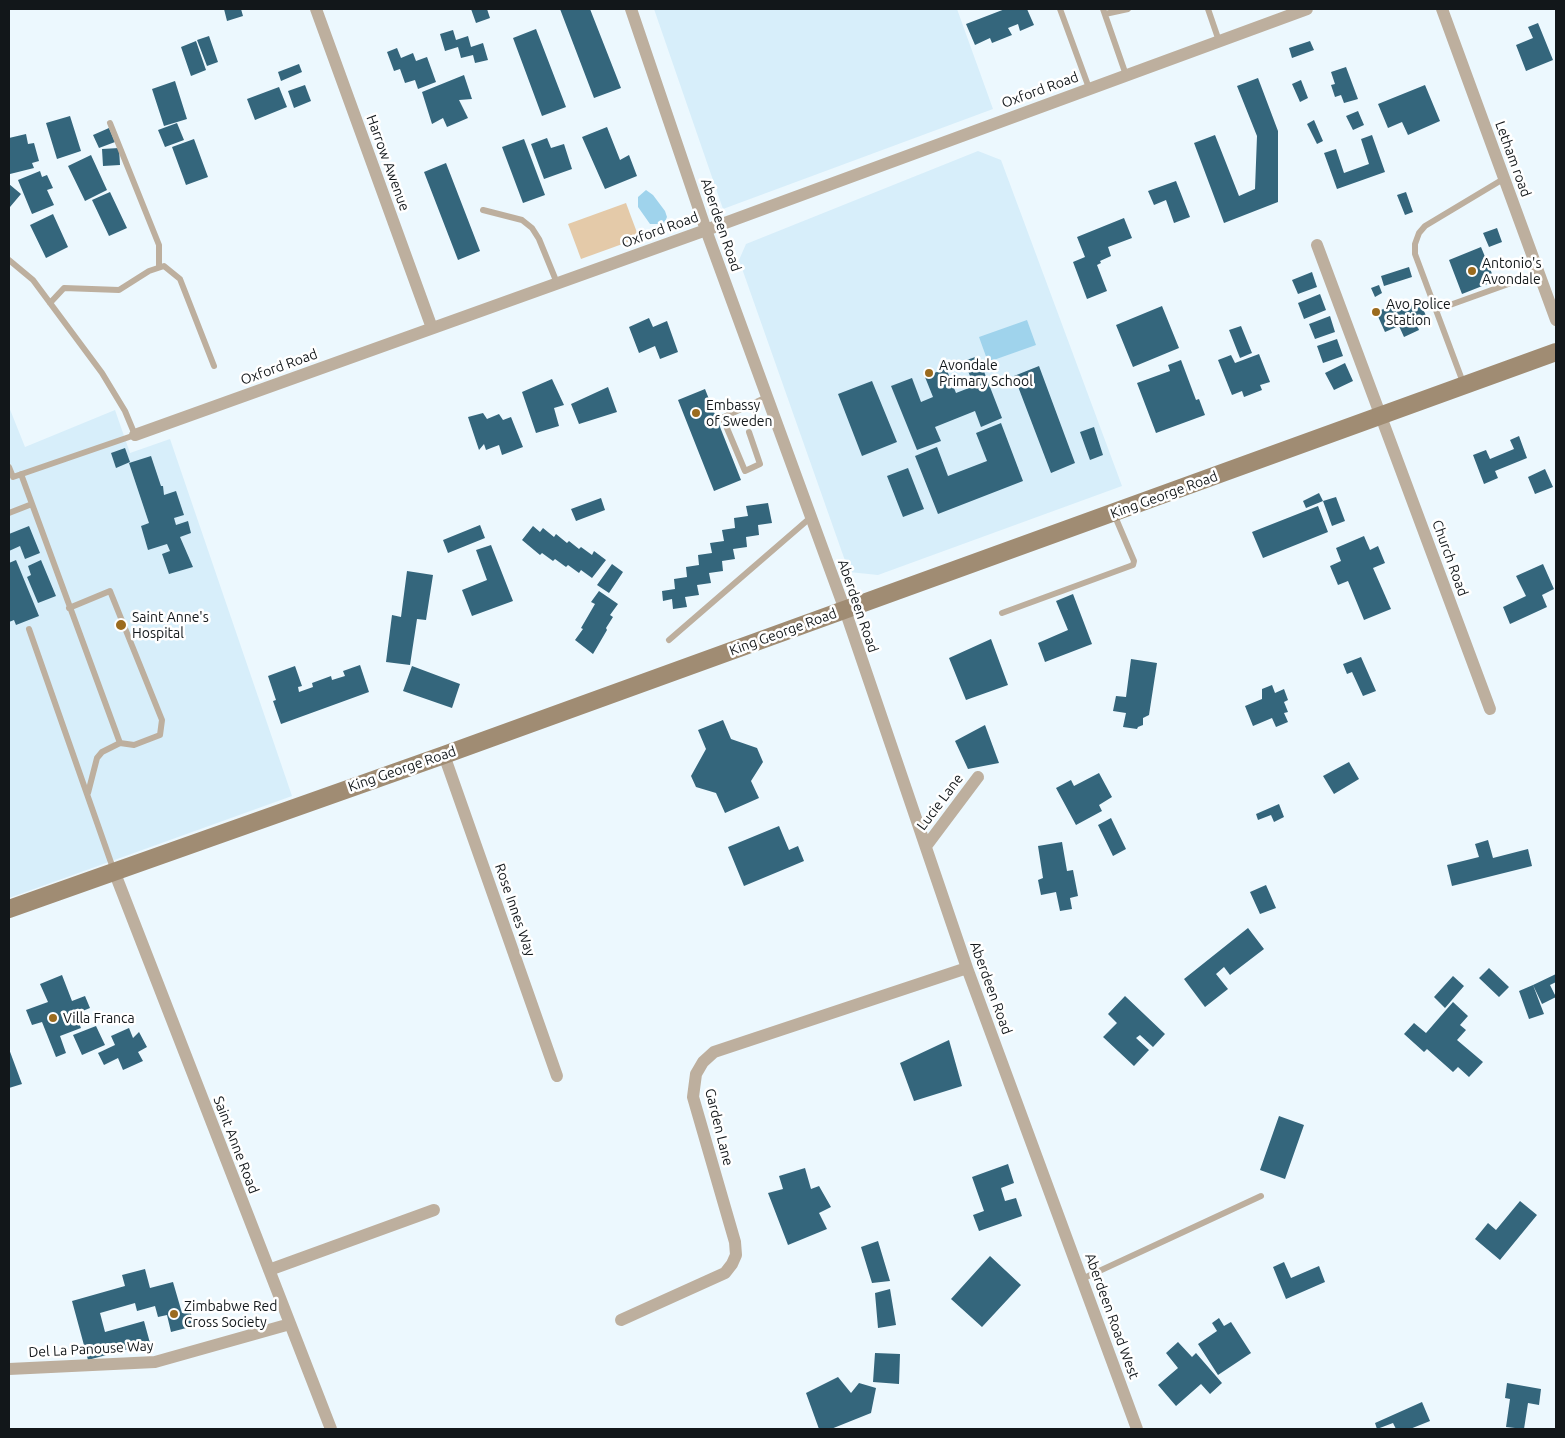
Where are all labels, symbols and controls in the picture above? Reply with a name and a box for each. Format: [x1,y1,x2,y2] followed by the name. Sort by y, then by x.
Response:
[999,68,1081,112] street label: Oxford Road
[363,113,413,213] street label: Harrow Awenue
[1491,119,1535,199] street label: Letham road
[697,176,745,274] street label: Aberdeen Road
[619,208,701,252] street label: Oxford Road
[1482,255,1541,288] place label: Antonio's Avondale
[1466,265,1478,277] marker: Antonio's Avondale
[1386,296,1451,328] place label: Avo Police Station
[1370,306,1382,318] marker: Avo Police Station
[238,345,320,389] street label: Oxford Road
[939,357,1033,390] place label: Avondale Primary School
[923,367,935,379] marker: Avondale Primary School
[706,397,773,430] place label: Embassy of Sweden
[690,407,702,419] marker: Embassy of Sweden
[1108,468,1220,522] street label: King George Road
[1428,518,1472,598] street label: Church Road
[834,557,882,655] street label: Aberdeen Road
[727,605,839,659] street label: King George Road
[132,609,209,642] place label: Saint Anne's Hospital
[114,618,128,632] marker: Saint Anne's Hospital
[346,743,458,795] street label: King George Road
[913,771,967,833] street label: Lucie Lane
[491,861,539,959] street label: Rose Innes Way
[966,939,1016,1037] street label: Aberdeen Road
[63,1010,135,1026] place label: Villa Franca
[47,1012,59,1024] marker: Villa Franca
[701,1087,737,1167] street label: Garden Lane
[210,1094,262,1196] street label: Saint Anne Road
[1081,1251,1143,1381] street label: Aberdeen Road West
[184,1298,278,1330] place label: Zimbabwe Red Cross Society
[168,1308,180,1320] marker: Zimbabwe Red Cross Society
[28,1337,154,1361] street label: Del La Panouse Way

